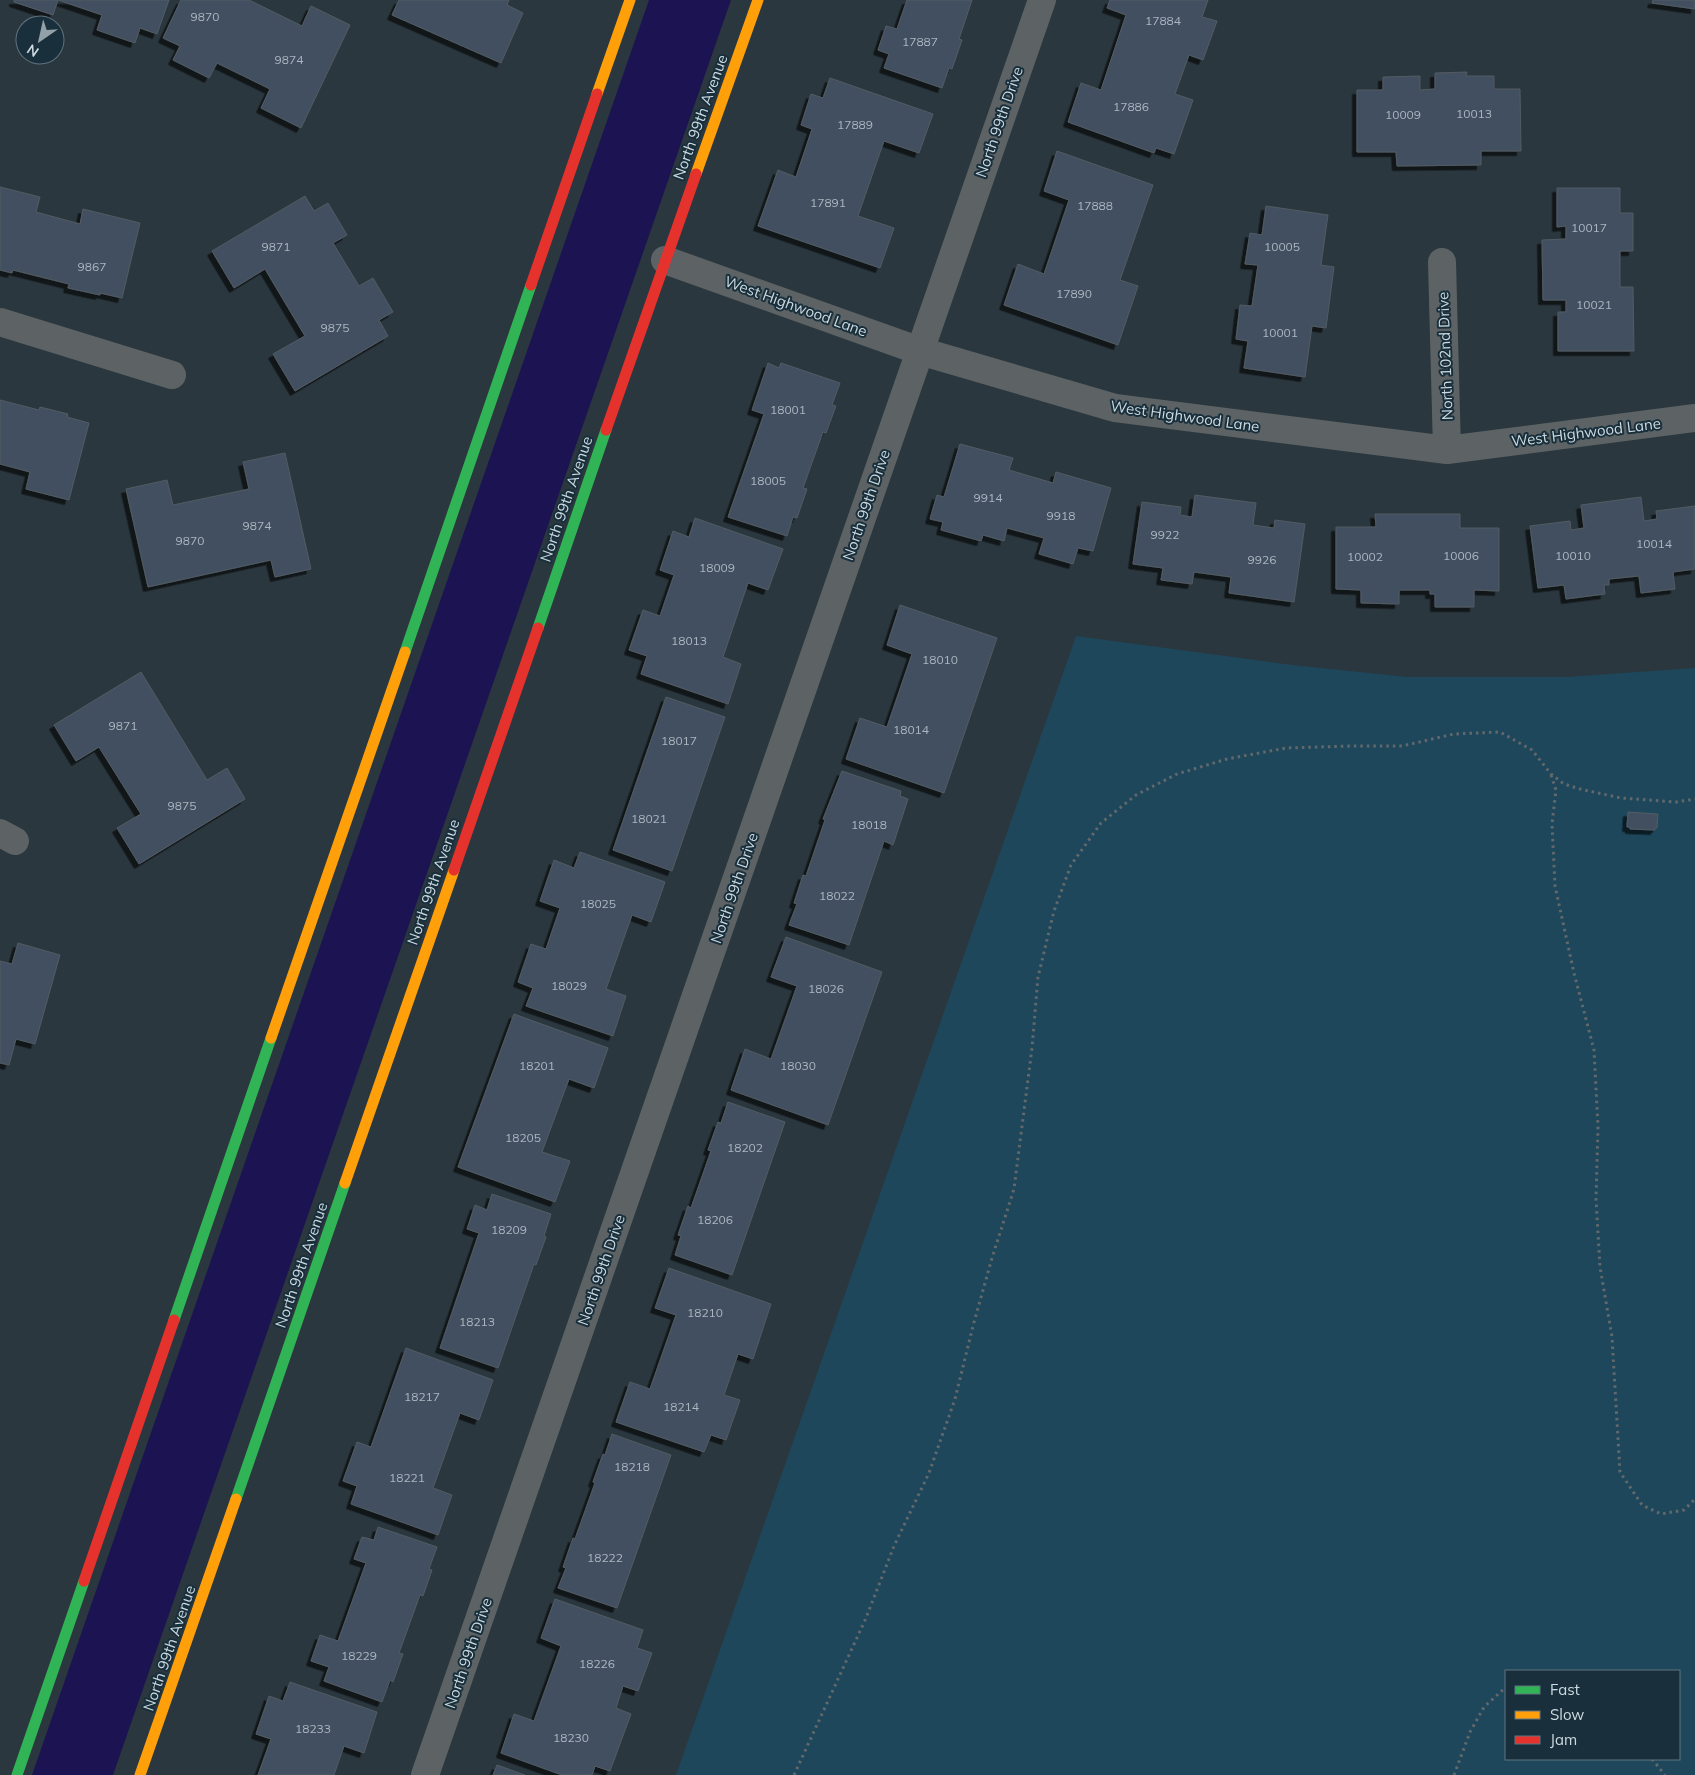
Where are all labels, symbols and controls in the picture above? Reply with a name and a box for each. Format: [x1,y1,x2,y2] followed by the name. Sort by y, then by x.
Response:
[191,9,219,24] house number: 9870
[1145,13,1181,28] house number: 17884
[15,15,65,65] north arrow
[902,34,938,49] house number: 17887
[23,40,42,61] text: N
[275,52,303,67] house number: 9874
[669,52,731,182] street label: North 99th Avenue
[971,64,1027,180] street label: North 99th Drive
[1113,99,1149,114] house number: 17886
[1456,106,1492,121] house number: 10013
[1385,107,1421,122] house number: 10009
[837,117,873,132] house number: 17889
[810,195,846,210] house number: 17891
[1077,198,1113,213] house number: 17888
[1571,220,1607,235] house number: 10017
[262,239,290,254] house number: 9871
[1264,239,1300,254] house number: 10005
[78,259,106,274] house number: 9867
[722,271,870,341] street label: West Highwood Lane
[1056,286,1092,301] house number: 17890
[1433,291,1457,421] street label: North 102nd Drive
[1576,297,1612,312] house number: 10021
[321,320,349,335] house number: 9875
[1262,325,1298,340] house number: 10001
[1109,396,1261,436] street label: West Highwood Lane
[770,402,806,417] house number: 18001
[1510,413,1662,451] street label: West Highwood Lane
[536,434,596,564] street label: North 99th Avenue
[838,447,894,563] street label: North 99th Drive
[750,473,786,488] house number: 18005
[974,490,1002,505] house number: 9914
[1047,508,1075,523] house number: 9918
[243,518,271,533] house number: 9874
[1151,527,1179,542] house number: 9922
[176,533,204,548] house number: 9870
[1636,536,1672,551] house number: 10014
[1443,548,1479,563] house number: 10006
[1555,548,1591,563] house number: 10010
[1347,549,1383,564] house number: 10002
[1248,552,1276,567] house number: 9926
[699,560,735,575] house number: 18009
[671,633,707,648] house number: 18013
[922,652,958,667] house number: 18010
[109,718,137,733] house number: 9871
[893,722,929,737] house number: 18014
[661,733,697,748] house number: 18017
[168,798,196,813] house number: 9875
[631,811,667,826] house number: 18021
[403,817,463,947] street label: North 99th Avenue
[851,817,887,832] house number: 18018
[706,830,762,946] street label: North 99th Drive
[819,888,855,903] house number: 18022
[580,896,616,911] house number: 18025
[551,978,587,993] house number: 18029
[808,981,844,996] house number: 18026
[519,1058,555,1073] house number: 18201
[780,1058,816,1073] house number: 18030
[505,1130,541,1145] house number: 18205
[727,1140,763,1155] house number: 18202
[271,1200,331,1330] street label: North 99th Avenue
[573,1212,629,1328] street label: North 99th Drive
[697,1212,733,1227] house number: 18206
[491,1222,527,1237] house number: 18209
[687,1305,723,1320] house number: 18210
[459,1314,495,1329] house number: 18213
[404,1389,440,1404] house number: 18217
[663,1399,699,1414] house number: 18214
[614,1459,650,1474] house number: 18218
[389,1470,425,1485] house number: 18221
[587,1550,623,1565] house number: 18222
[139,1583,199,1713] street label: North 99th Avenue
[440,1595,496,1711] street label: North 99th Drive
[341,1648,377,1663] house number: 18229
[579,1656,615,1671] house number: 18226
[1505,1670,1680,1760] legend
[1550,1680,1580,1699] text: Fast
[1550,1705,1584,1724] text: Slow
[295,1721,331,1736] house number: 18233
[553,1730,589,1745] house number: 18230
[1550,1730,1577,1749] text: Jam

